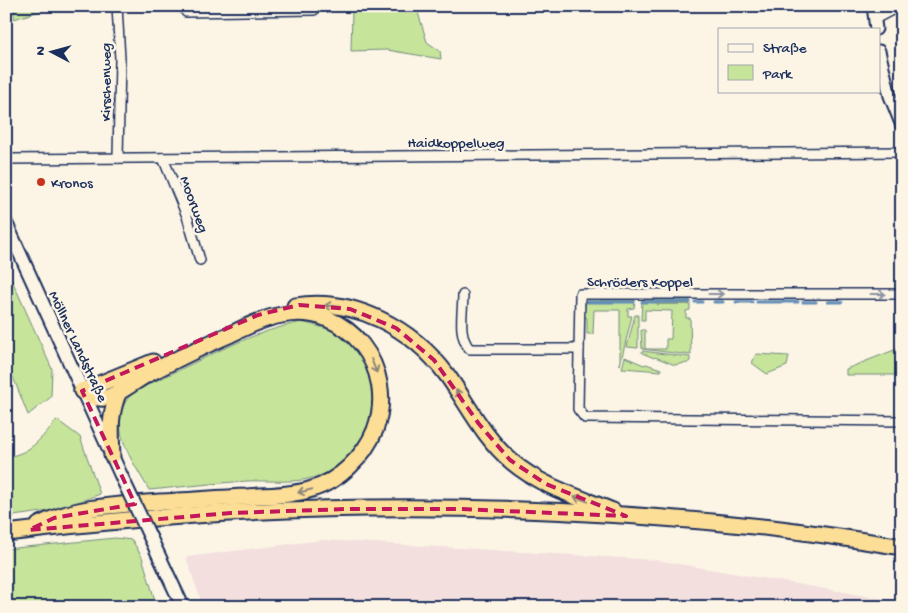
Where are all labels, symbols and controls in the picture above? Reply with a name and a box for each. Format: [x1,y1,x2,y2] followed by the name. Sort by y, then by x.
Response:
[28,28,78,78] north arrow
[718,28,880,92] legend
[763,40,807,58] text: Straße
[98,43,116,121] street label: Kirschenweg
[33,45,50,56] text: N
[762,66,793,84] text: Park
[407,135,505,153] street label: Haidkoppelweg
[175,174,212,236] street label: Moorweg
[51,175,93,193] place label: Kronos
[35,176,47,188] marker: Kronos
[587,274,693,292] street label: Schröders Koppel
[44,288,111,405] street label: Möllner Landstraße
[708,289,724,299] one-way arrow
[870,289,886,299] one-way arrow
[324,302,340,311] one-way arrow
[370,358,379,373] one-way arrow
[455,389,465,403] one-way arrow
[297,487,313,496] one-way arrow
[574,493,589,503] one-way arrow

